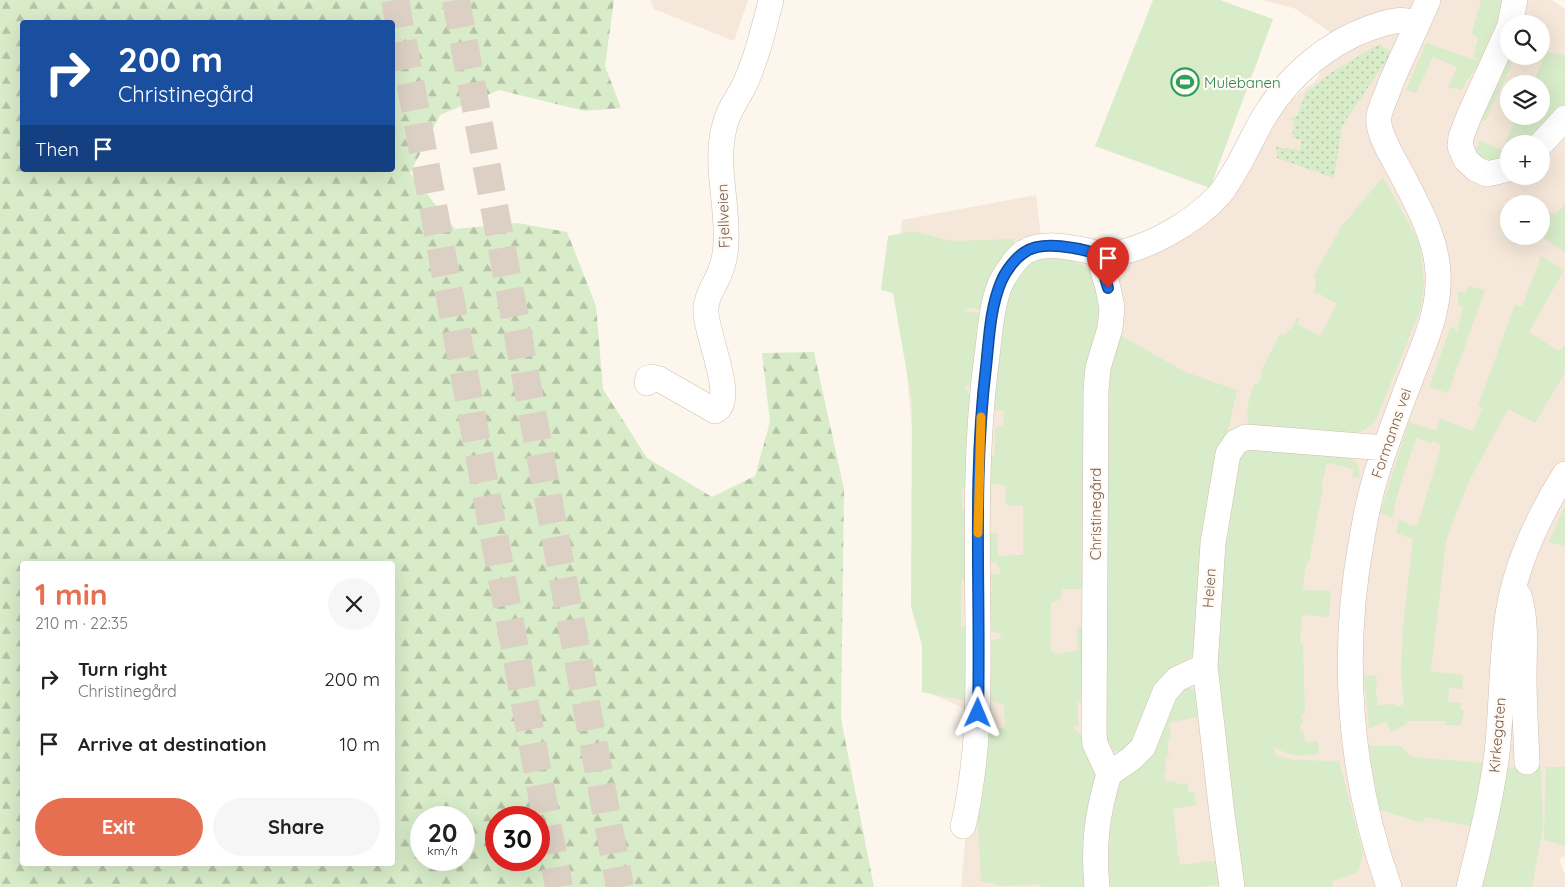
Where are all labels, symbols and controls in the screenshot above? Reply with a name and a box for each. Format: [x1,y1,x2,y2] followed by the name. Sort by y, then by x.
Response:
[1500,15,1550,245] map controls
[1500,15,1550,65] button: search
[118,37,223,81] text: 200 m
[35,40,100,105] icon: right
[1170,67,1200,97] sports icon: Mulebanen
[1204,73,1281,92] place label: Mulebanen
[1500,75,1550,125] button: layers
[118,80,254,108] text: Christinegård
[89,135,117,163] icon: arrive
[1500,135,1550,185] button: +
[35,137,79,161] text: Then
[712,184,734,248] street label: Fjellveien
[1500,195,1550,245] button: −
[1087,237,1129,288] pin
[1094,244,1122,272] icon: arrive
[1367,386,1415,480] street label: Formanns vei
[1086,468,1105,560] street label: Christinegård
[1198,568,1220,608] street label: Heien
[35,575,108,613] text: 1 min
[328,578,380,630] button: close
[35,613,128,633] text: 210 m · 22:35
[78,657,167,681] text: Turn right
[35,665,63,693] icon: right
[324,667,380,691] text: 200 m
[78,681,177,701] text: Christinegård
[951,686,1003,738] position arrow
[1484,696,1510,774] street label: Kirkegaten
[35,730,63,758] icon: arrive
[78,732,267,756] text: Arrive at destination
[339,732,380,756] text: 10 m
[35,798,203,856] button: Exit
[213,798,380,856] button: Share
[485,806,550,871] speed limit sign: 30
[428,817,457,848] text: 20
[427,843,458,858] text: km/h

